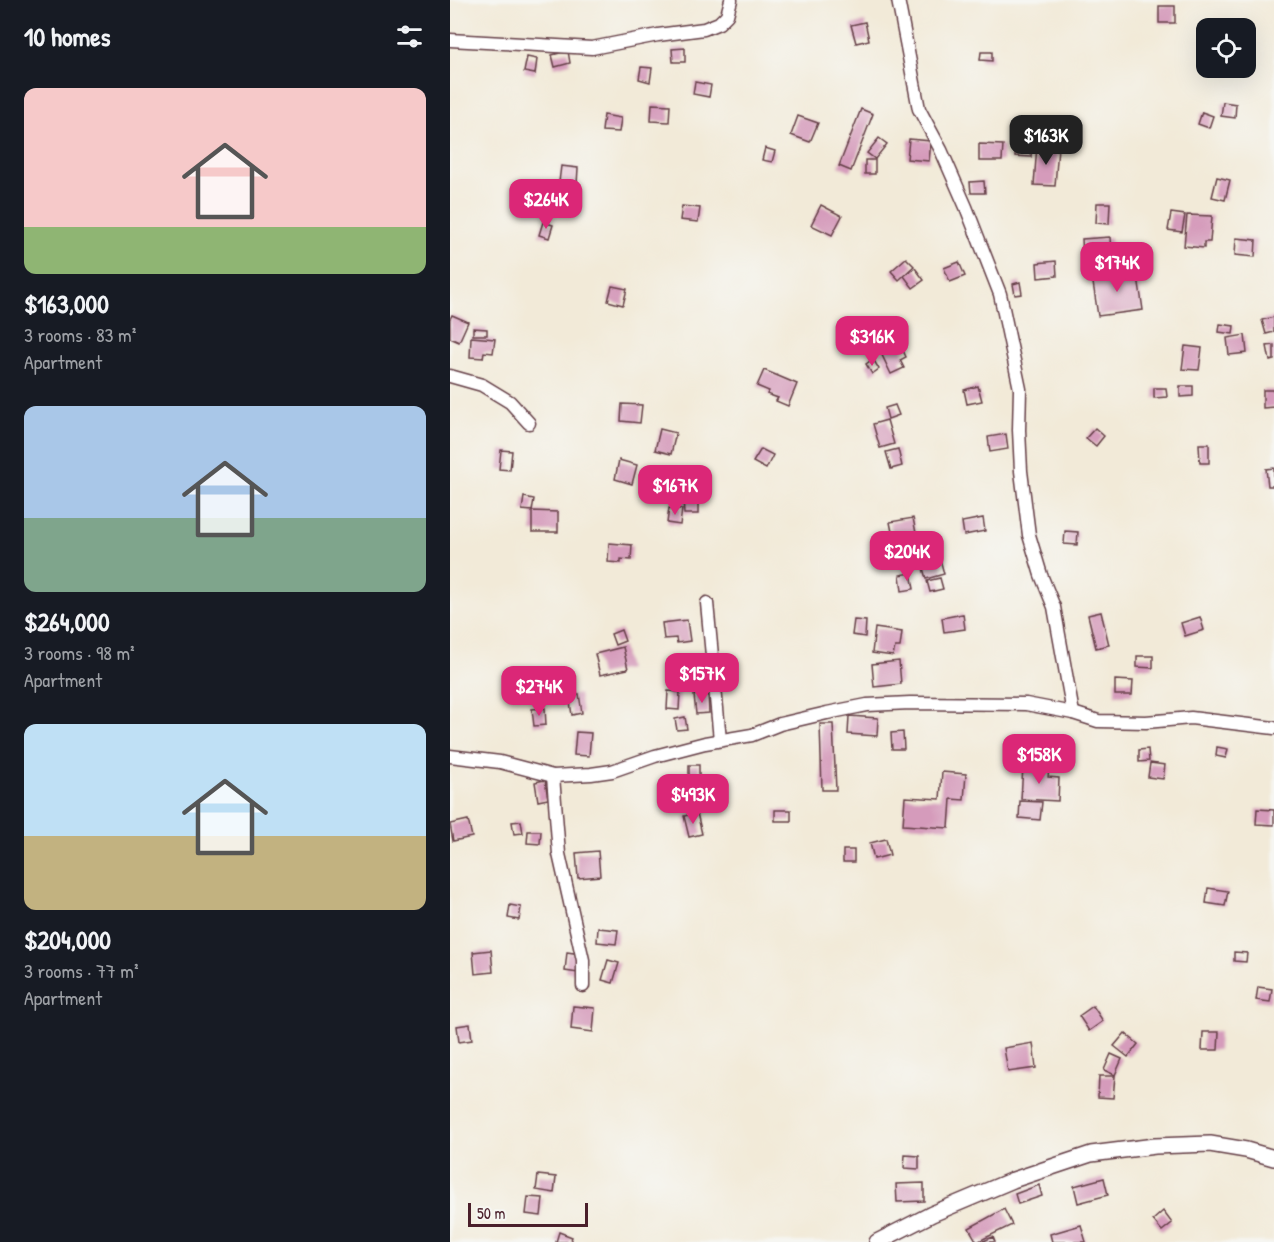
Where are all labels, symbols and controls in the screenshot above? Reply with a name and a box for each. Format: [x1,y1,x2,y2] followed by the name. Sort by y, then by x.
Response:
[1196,18,1256,78] map controls
[1196,18,1256,78] button: locate
[24,19,111,54] text: 10 homes
[393,20,426,53] icon: filters
[1004,115,1088,166] pin: $163K
[1024,121,1068,148] text: $163K
[171,127,279,235] icon: home
[504,179,588,230] pin: $264K
[523,185,569,212] text: $264K
[1075,242,1159,293] pin: $174K
[1094,248,1140,275] text: $174K
[24,286,109,321] text: $163,000
[830,316,914,367] pin: $316K
[24,321,136,348] text: 3 rooms · 83 m²
[850,322,894,349] text: $316K
[24,348,102,375] text: Apartment
[171,445,279,553] icon: home
[633,465,717,516] pin: $167K
[652,471,698,498] text: $167K
[865,531,949,582] pin: $204K
[884,537,930,564] text: $204K
[24,604,110,639] text: $264,000
[24,639,135,666] text: 3 rooms · 98 m²
[660,653,744,704] pin: $157K
[679,659,725,686] text: $157K
[24,666,102,693] text: Apartment
[497,666,581,717] pin: $274K
[515,672,563,699] text: $274K
[997,734,1081,785] pin: $158K
[1017,740,1061,767] text: $158K
[171,763,279,871] icon: home
[651,774,735,825] pin: $493K
[671,780,715,807] text: $493K
[24,922,111,957] text: $204,000
[24,957,138,984] text: 3 rooms · 77 m²
[24,984,102,1011] text: Apartment
[468,1200,588,1228] scale bar
[477,1202,506,1224] text: 50 m

